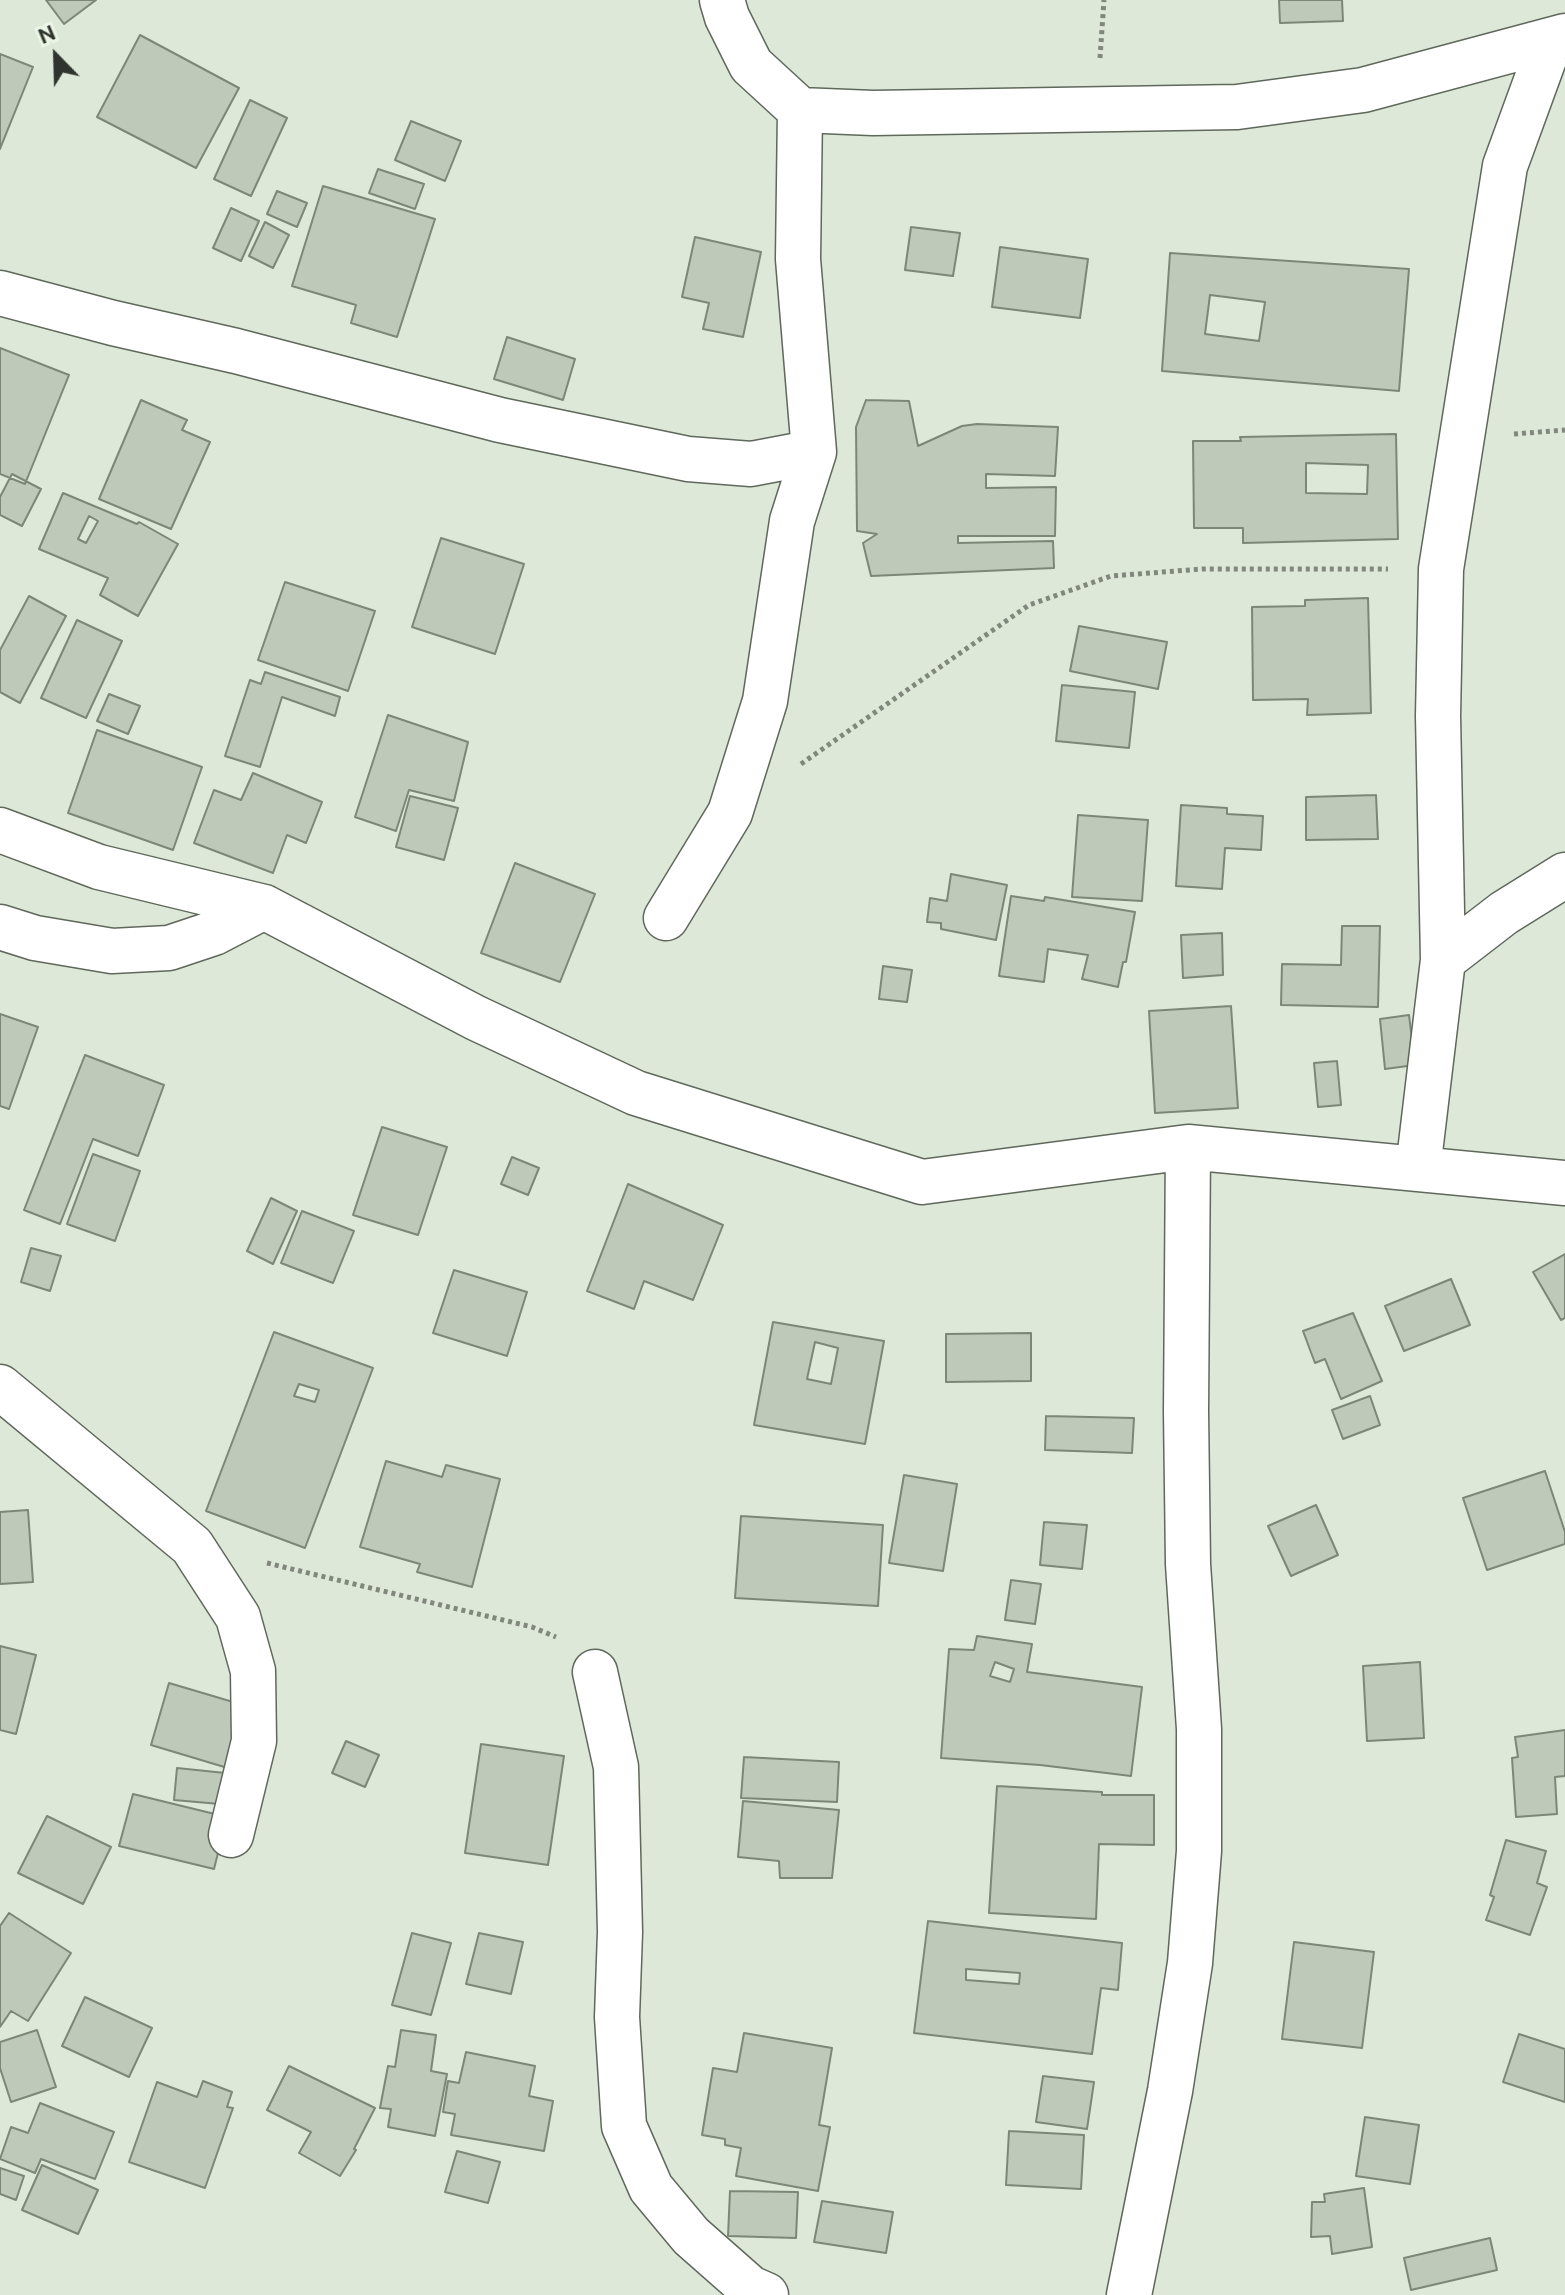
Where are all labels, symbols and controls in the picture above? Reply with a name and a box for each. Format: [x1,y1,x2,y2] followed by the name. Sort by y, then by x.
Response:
[16,16,96,96] north arrow
[34,19,59,48] text: N

